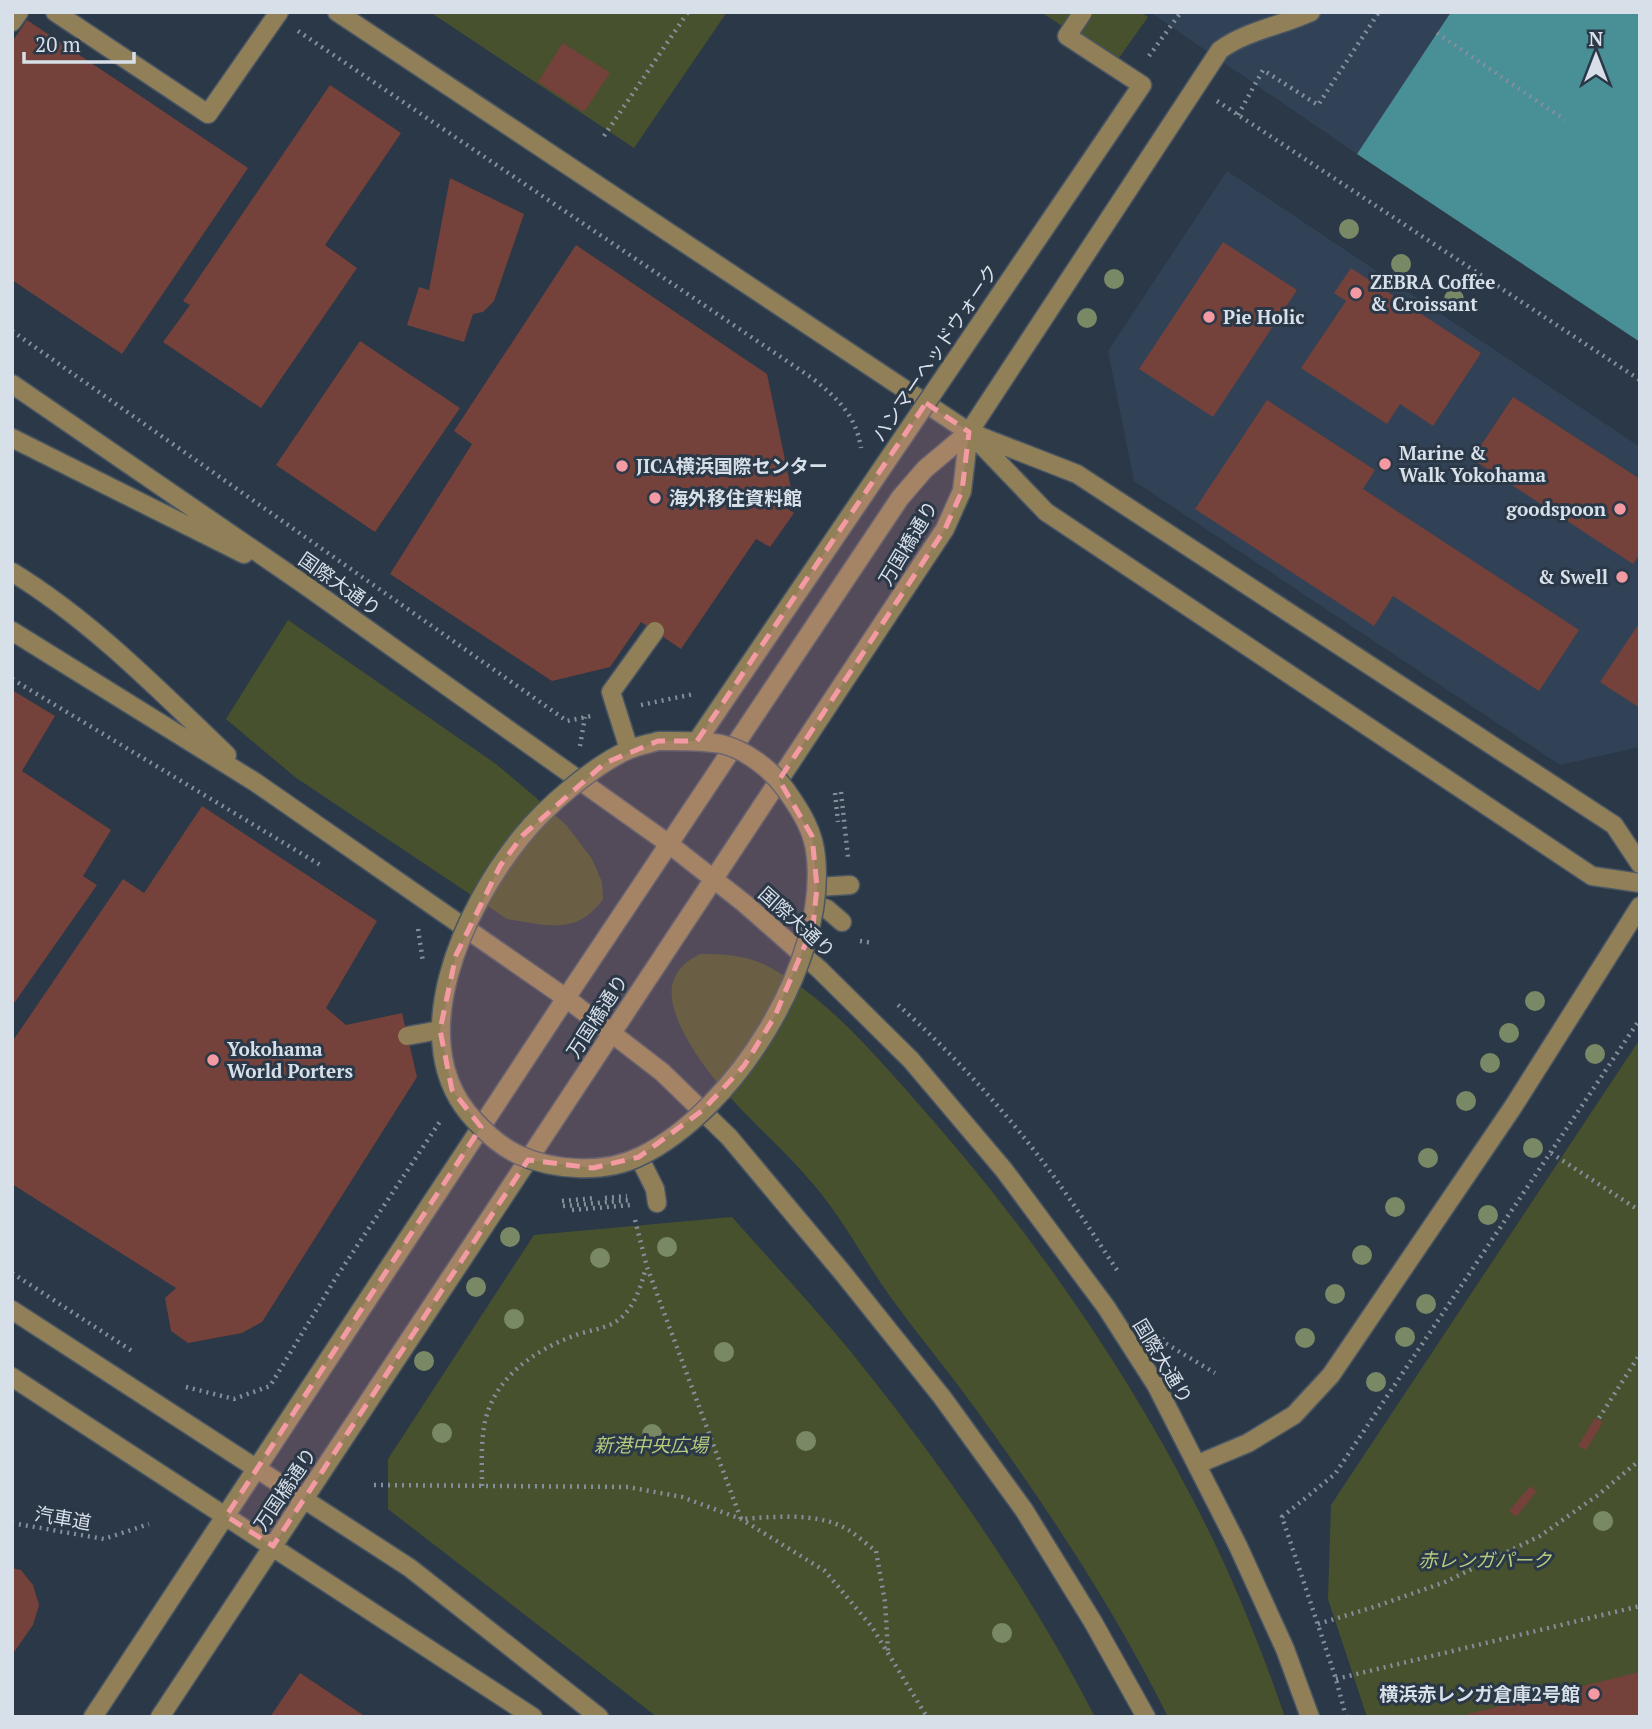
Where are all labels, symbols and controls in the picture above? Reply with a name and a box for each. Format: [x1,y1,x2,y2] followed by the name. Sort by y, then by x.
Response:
[24,21,135,65] scale bar
[1561,21,1631,91] north arrow
[1589,26,1604,51] text: N
[35,30,81,58] text: 20 m
[866,259,1003,446] street label: ハンマーヘッドウォーク
[1370,269,1495,316] place label: ZEBRA Coffee & Croissant
[1348,285,1364,301] marker: ZEBRA Coffee & Croissant
[1223,304,1305,329] place label: Pie Holic
[1201,309,1217,325] marker: Pie Holic
[1399,440,1546,487] place label: Marine & Walk Yokohama
[636,453,828,478] place label: JICA横浜国際センター
[1377,456,1393,472] marker: Marine & Walk Yokohama
[614,458,630,474] marker: JICA横浜国際センター
[669,485,802,510] place label: 海外移住資料館
[647,490,663,506] marker: 海外移住資料館
[872,496,943,590] street label: 万国橋通り
[1506,496,1607,521] place label: goodspoon
[1612,501,1628,517] marker: goodspoon
[294,546,386,621] street label: 国際大通り
[1538,564,1608,589] place label: & Swell
[1614,569,1630,585] marker: & Swell
[754,881,841,963] street label: 国際大通り
[560,969,633,1062] street label: 万国橋通り
[227,1036,353,1083] place label: Yokohama World Porters
[205,1052,221,1068] marker: Yokohama World Porters
[1128,1314,1199,1408] street label: 国際大通り
[594,1432,710,1457] park label: 新港中央広場
[248,1442,322,1535] street label: 万国橋通り
[33,1500,93,1535] street label: 汽車道
[1418,1547,1552,1572] park label: 赤レンガパーク
[1379,1681,1580,1706] place label: 横浜赤レンガ倉庫2号館
[1586,1686,1602,1702] marker: 横浜赤レンガ倉庫2号館

